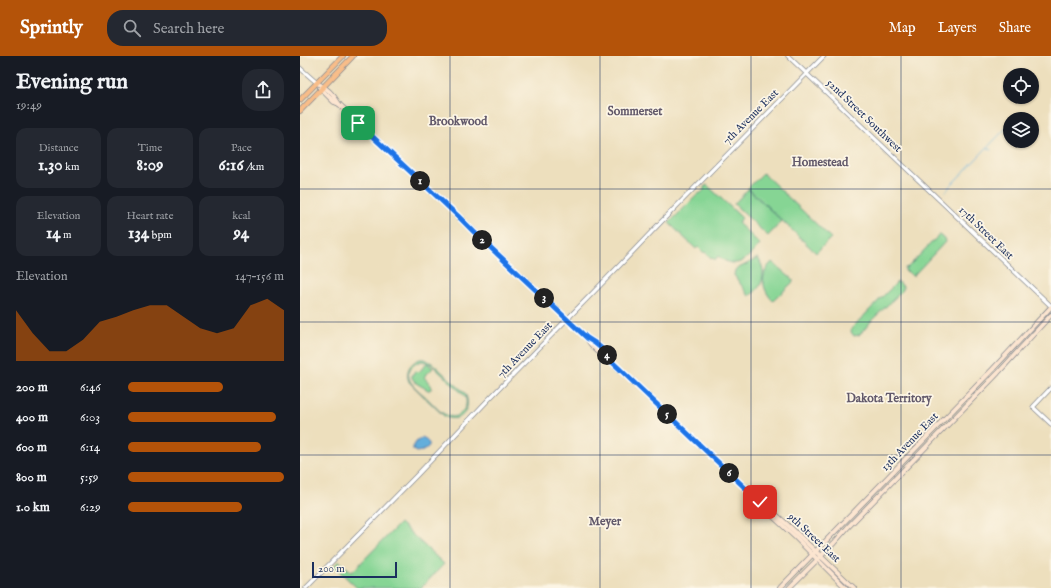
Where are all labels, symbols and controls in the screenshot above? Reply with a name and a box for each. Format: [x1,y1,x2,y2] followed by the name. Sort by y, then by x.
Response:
[107,10,387,46] search box
[20,16,83,40] text: Sprintly
[121,17,143,39] icon: search
[153,19,224,38] text: Search here
[889,19,916,37] text: Map
[938,19,977,37] text: Layers
[999,19,1031,37] text: Share
[16,68,128,96] text: Evening run
[1003,68,1039,148] map controls
[1003,68,1039,104] button: locate
[242,69,284,111] button: share
[823,76,905,156] street label: 52nd Street Southwest
[720,86,782,148] street label: 7th Avenue East
[16,97,42,114] text: 19:49
[608,104,663,119] district label: Sommerset
[341,106,375,140] pin
[347,112,369,134] icon: arrive
[1003,112,1039,148] button: layers
[429,114,488,129] district label: Brookwood
[39,141,79,155] text: Distance
[138,141,162,155] text: Time
[231,141,252,155] text: Pace
[38,155,63,176] text: 1.30
[137,155,163,176] text: 8:09
[218,155,244,176] text: 6:16
[792,155,849,170] district label: Homestead
[63,160,79,174] text: km
[244,160,264,174] text: /km
[410,171,430,191] pin: 1
[418,174,422,188] text: 1
[956,203,1017,263] street label: 17th Street East
[37,209,80,223] text: Elevation
[127,209,173,223] text: Heart rate
[232,209,251,223] text: kcal
[46,223,61,244] text: 14
[128,223,149,244] text: 134
[234,223,249,244] text: 94
[61,228,71,242] text: m
[149,228,172,242] text: bpm
[472,230,492,250] pin: 2
[479,233,485,247] text: 2
[16,268,68,285] text: Elevation
[235,268,284,285] text: 147–156 m
[534,288,554,308] pin: 3
[542,291,546,305] text: 3
[495,319,556,381] street label: 7th Avenue East
[597,345,617,365] pin: 4
[604,348,610,362] text: 4
[16,379,48,396] text: 200 m
[80,379,101,396] text: 6:46
[846,391,933,407] district label: Dakota Territory
[657,404,677,424] pin: 5
[665,407,669,421] text: 5
[16,409,48,426] text: 400 m
[80,409,100,426] text: 6:03
[878,410,942,474] street label: 13th Avenue East
[16,439,47,456] text: 600 m
[80,439,100,456] text: 6:14
[719,463,739,483] pin: 6
[727,466,731,480] text: 6
[16,469,47,486] text: 800 m
[80,469,99,486] text: 5:59
[743,485,777,519] pin
[749,491,771,513] icon: check
[16,499,50,516] text: 1.0 km
[80,499,101,516] text: 6:29
[784,509,843,566] street label: 9th Street East
[589,514,622,530] district label: Meyer
[312,560,397,579] scale bar
[318,562,345,576] text: 200 m

